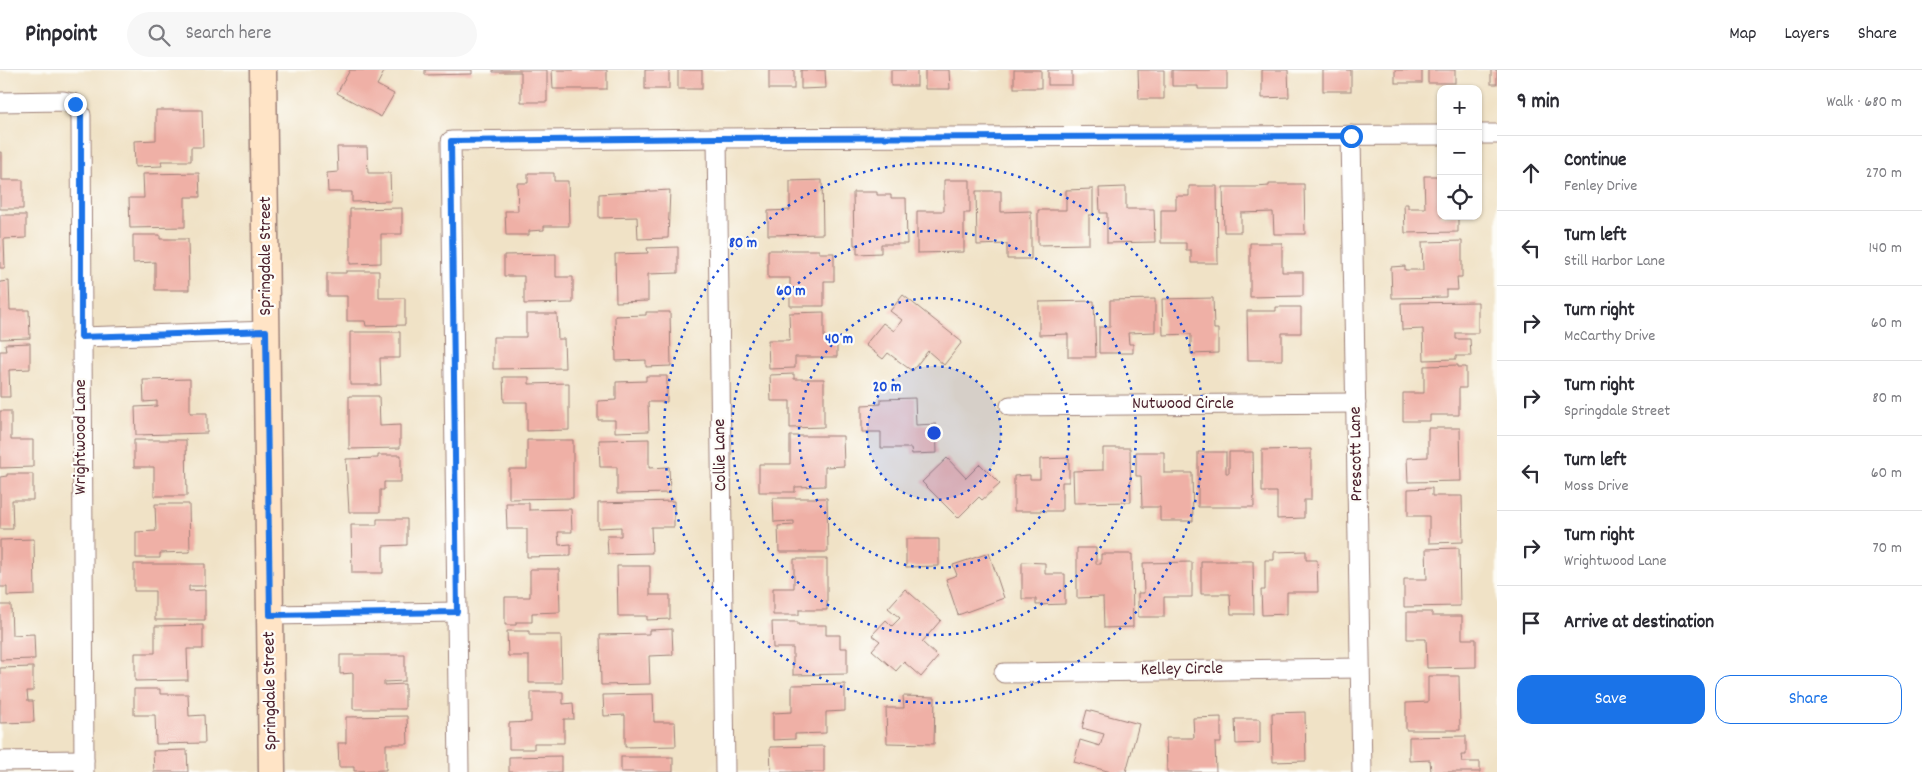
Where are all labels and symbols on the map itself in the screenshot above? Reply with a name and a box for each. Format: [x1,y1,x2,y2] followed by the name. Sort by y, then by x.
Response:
[64,93,87,116] route end
[1340,125,1363,148] route start
[254,196,279,316] street label: Springdale Street
[729,233,757,255] text: 80 m
[776,281,806,303] text: 60 m
[825,329,853,351] text: 40 m
[873,377,901,399] text: 20 m
[69,379,94,495] street label: Wrightwood Lane
[1132,392,1234,417] street label: Nutwood Circle
[1344,406,1370,502] street label: Prescott Lane
[708,418,734,492] street label: Collie Lane
[925,424,943,442] centre of rings
[257,631,285,751] street label: Springdale Street
[1141,657,1224,683] street label: Kelley Circle

